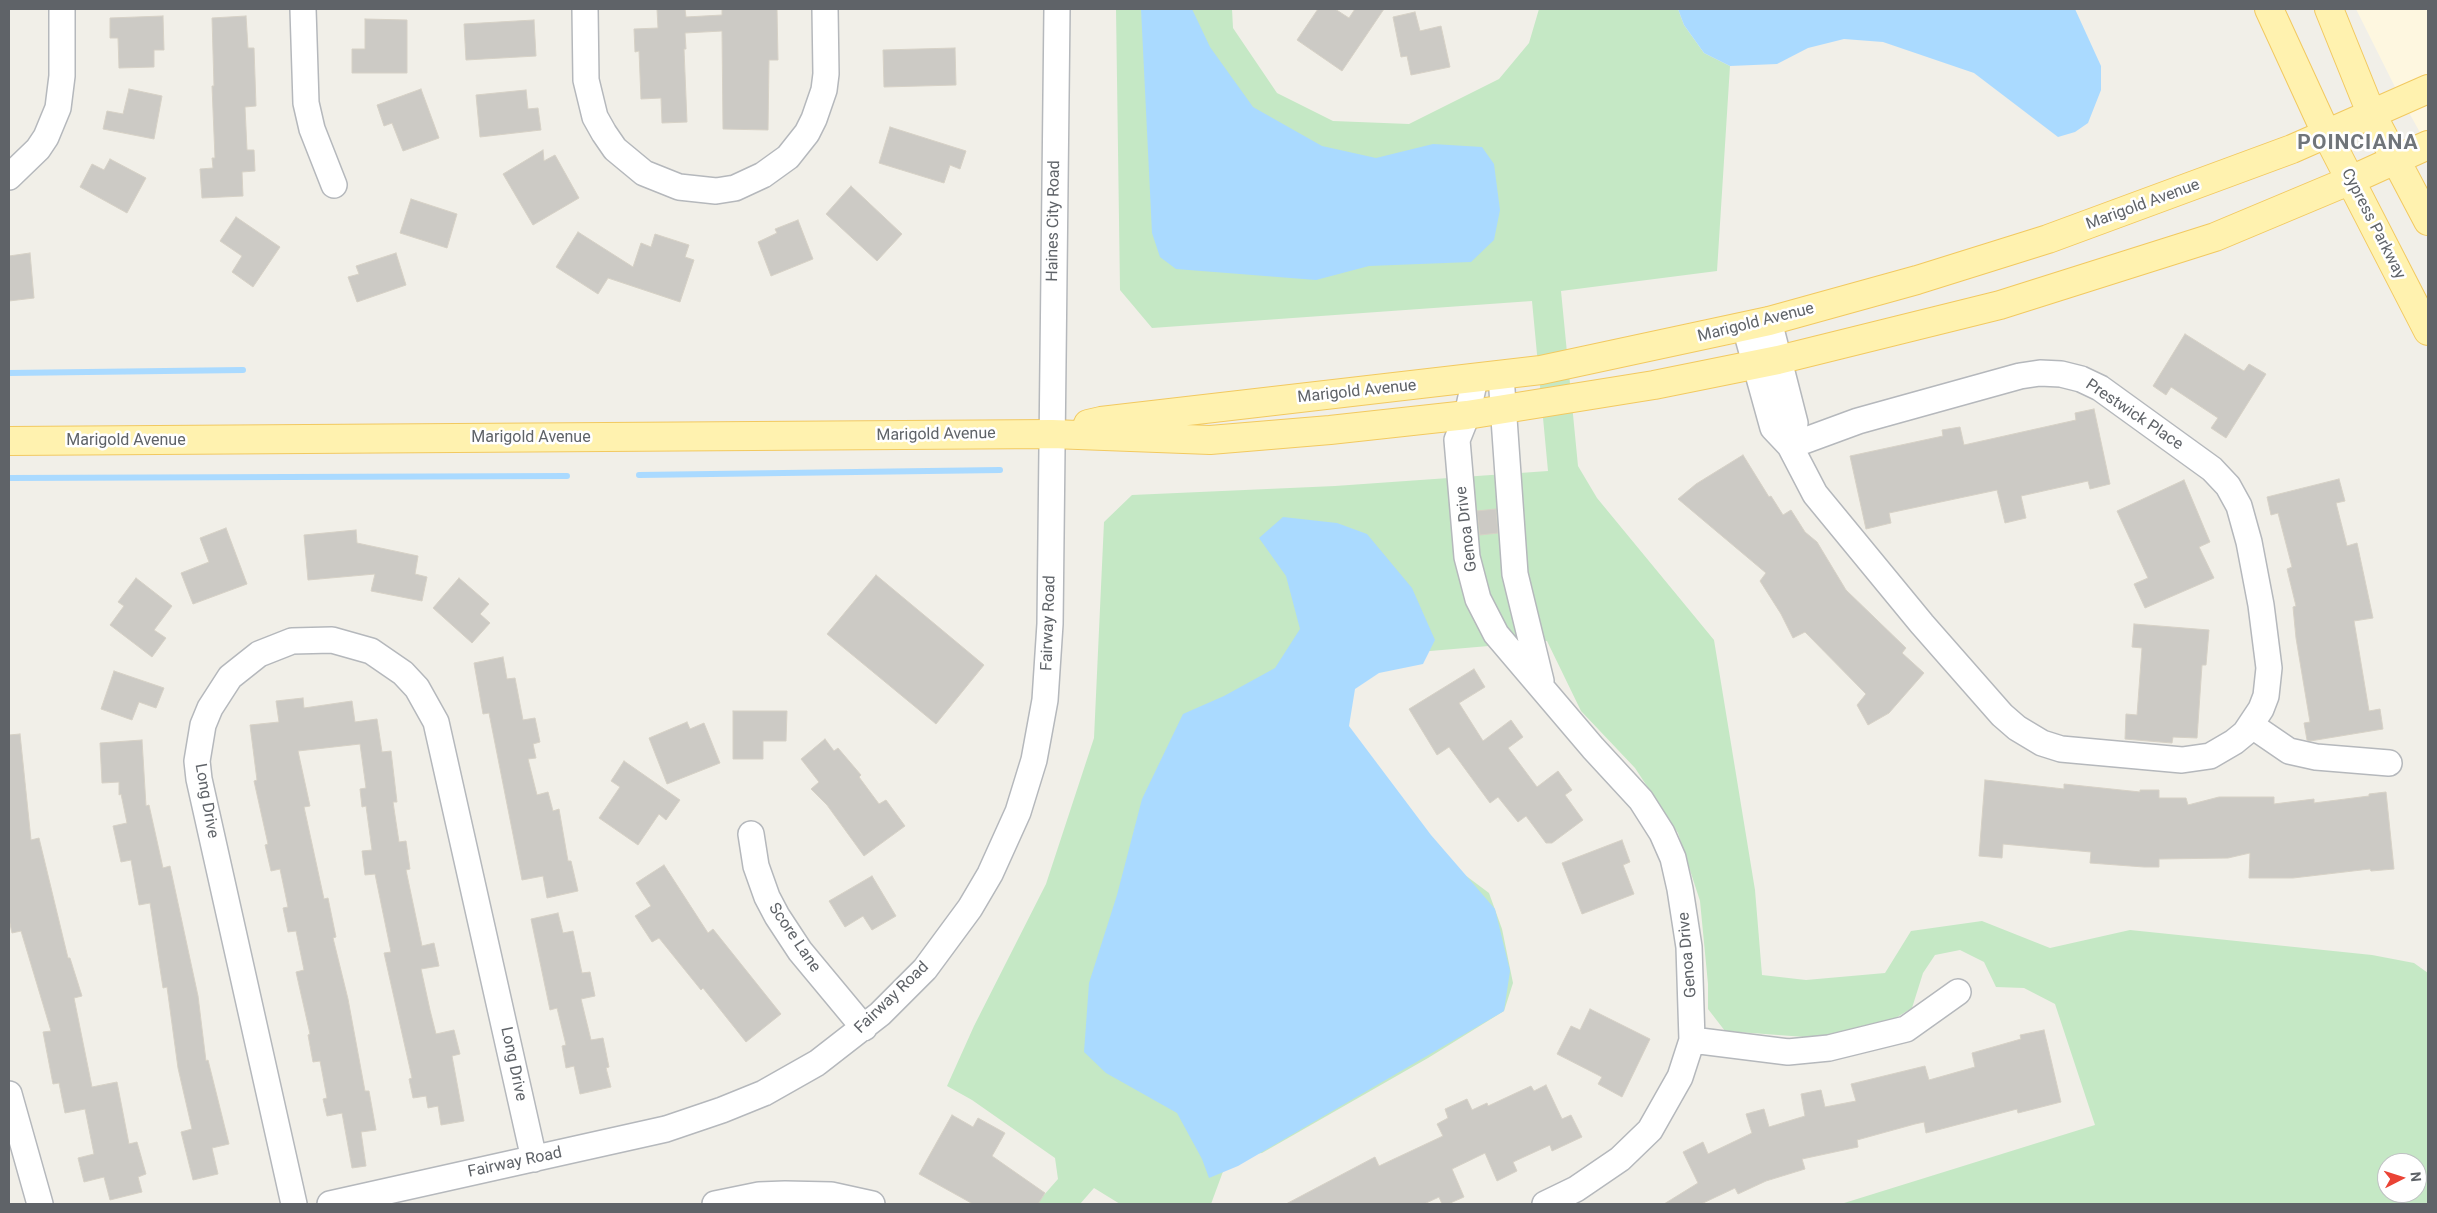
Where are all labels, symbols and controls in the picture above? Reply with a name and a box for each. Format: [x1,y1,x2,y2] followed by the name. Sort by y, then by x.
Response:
[2296,131,2420,157] district label: POINCIANA
[1043,160,1065,282] street label: Haines City Road
[2337,165,2409,283] street label: Cypress Parkway
[2084,176,2202,234] street label: Marigold Avenue
[1696,299,1816,347] street label: Marigold Avenue
[2082,375,2186,455] street label: Prestwick Place
[1297,376,1417,408] street label: Marigold Avenue
[876,424,996,446] street label: Marigold Avenue
[471,428,591,448] street label: Marigold Avenue
[66,431,186,451] street label: Marigold Avenue
[1452,485,1482,573] street label: Genoa Drive
[1038,575,1060,671] street label: Fairway Road
[190,762,222,840] street label: Long Drive
[764,900,824,976] street label: Score Lane
[1675,911,1701,999] street label: Genoa Drive
[851,958,933,1038] street label: Fairway Road
[496,1025,530,1103] street label: Long Drive
[466,1144,564,1182] street label: Fairway Road
[2377,1153,2427,1203] north arrow
[2408,1171,2424,1182] text: N

